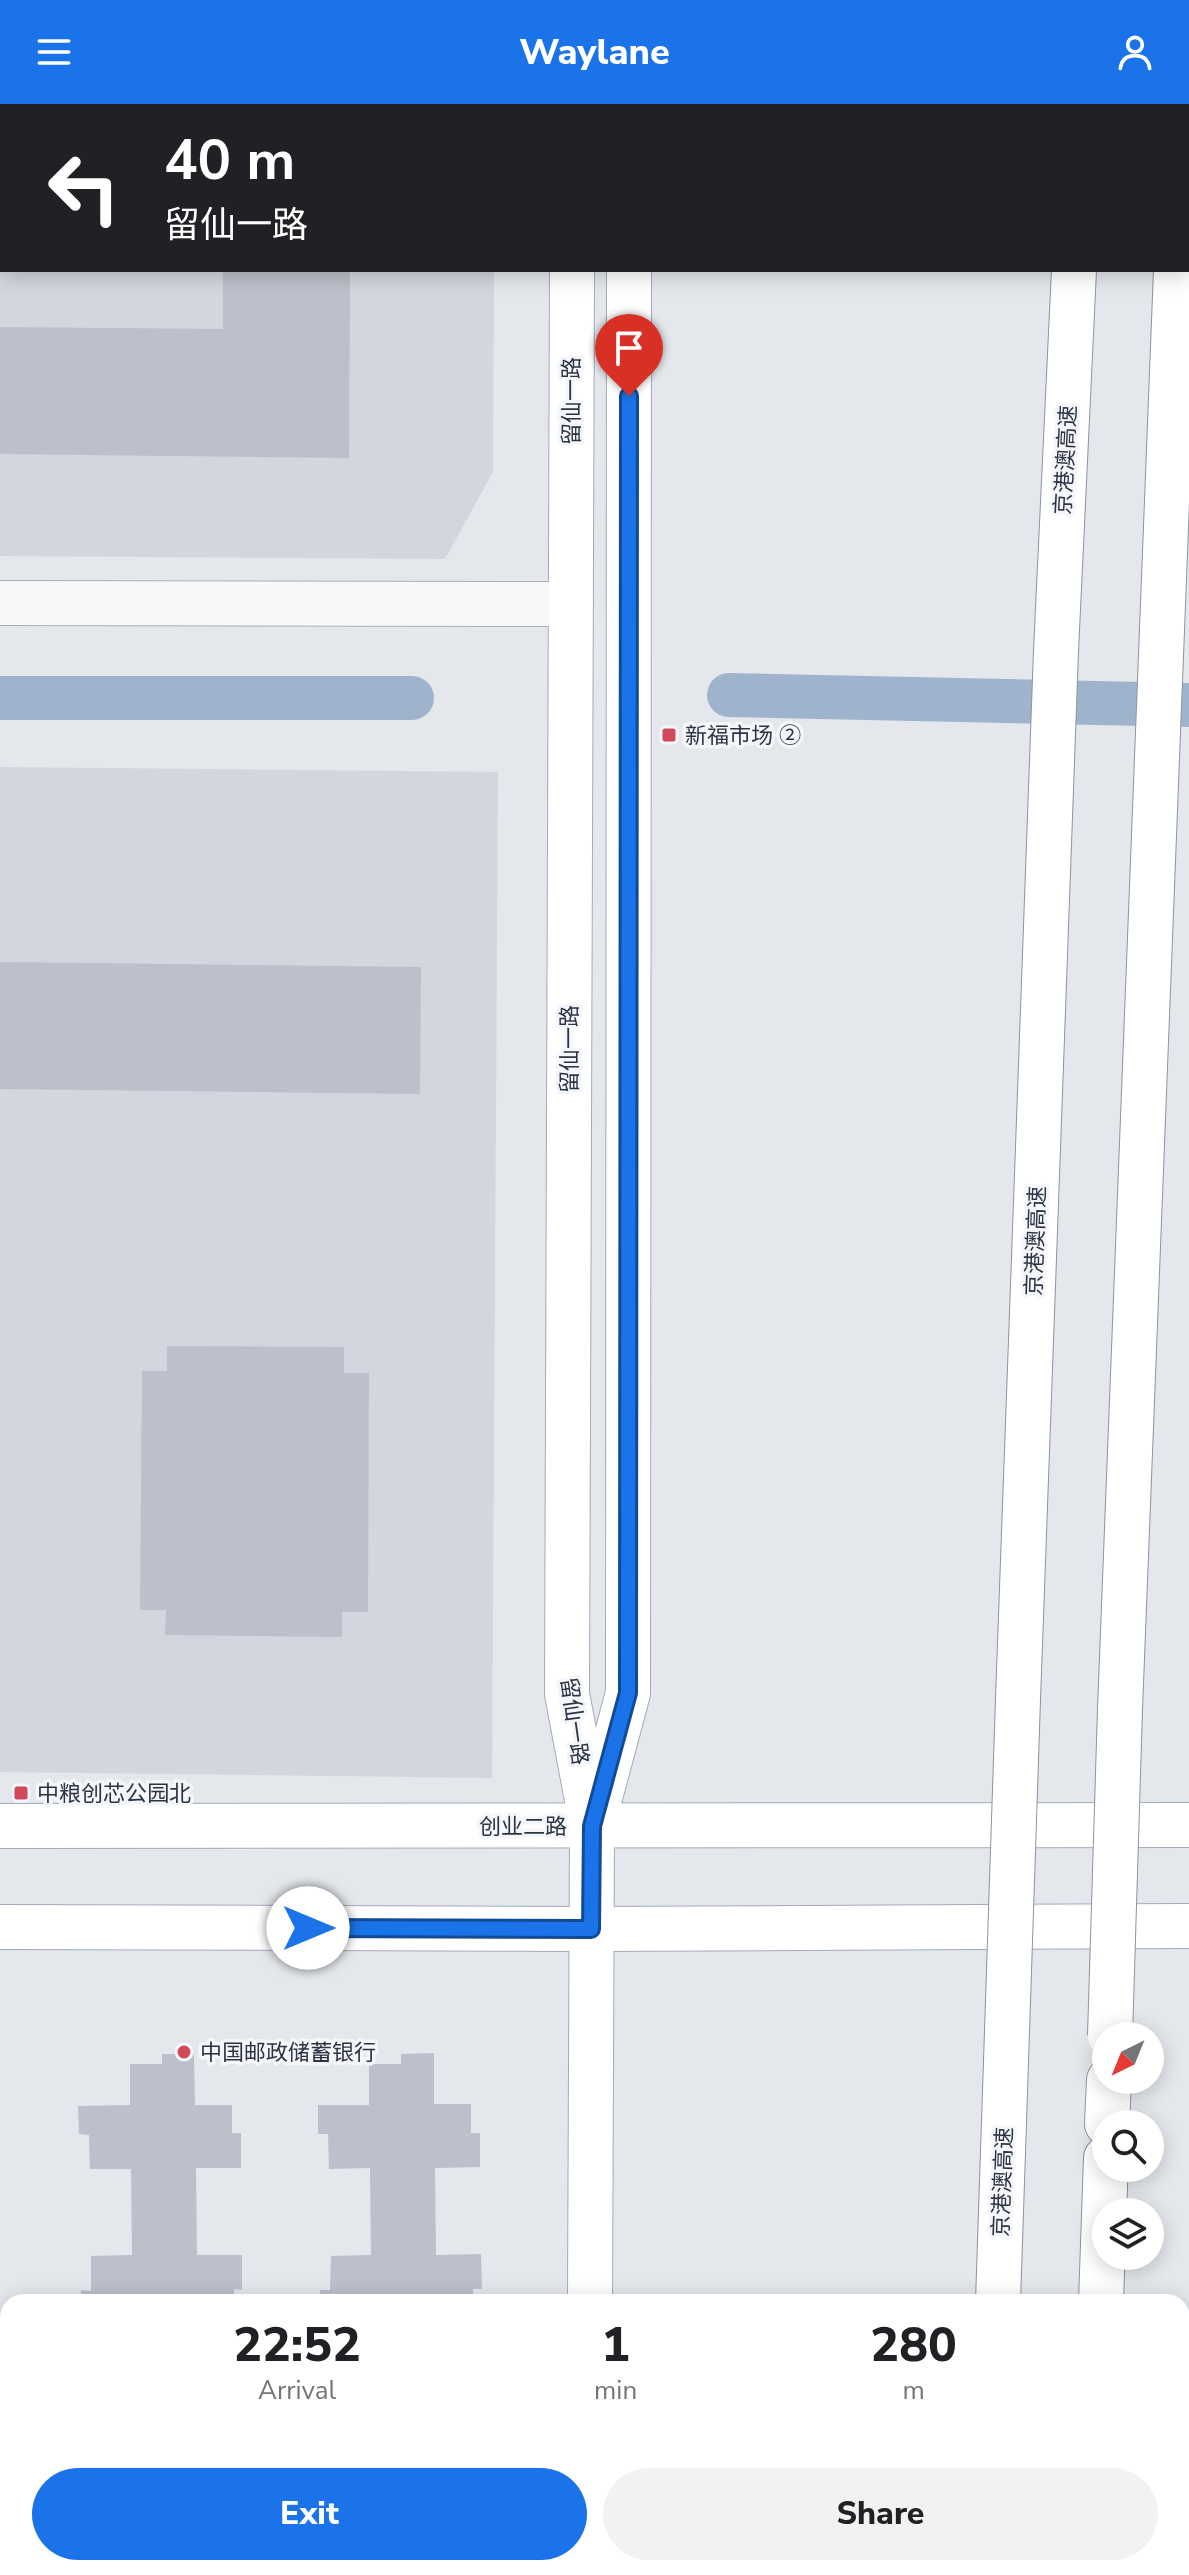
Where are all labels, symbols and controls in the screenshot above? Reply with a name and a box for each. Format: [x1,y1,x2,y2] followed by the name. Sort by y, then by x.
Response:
[519,28,670,77] text: Waylane
[32,30,76,74] icon: menu
[1113,30,1157,74] icon: person
[164,122,295,199] text: 40 m
[32,136,136,240] icon: left
[164,201,308,250] text: 留仙一路
[595,314,663,396] pin
[607,326,651,370] icon: arrive
[557,357,587,445] street label: 留仙一路
[1048,404,1084,516] street label: 京港澳高速
[685,721,801,751] place label: 新福市场 ②
[660,726,678,744] marker: 新福市场 ②
[555,1005,585,1093] street label: 留仙一路
[1019,1186,1053,1297] street label: 京港澳高速
[553,1675,595,1767] street label: 留仙一路
[37,1779,191,1809] place label: 中粮创芯公园北
[12,1784,30,1802] marker: 中粮创芯公园北
[479,1812,567,1842] street label: 创业二路
[266,1886,350,1970] position arrow
[1092,2022,1164,2094] north arrow
[1092,2022,1164,2270] map controls
[200,2038,376,2068] place label: 中国邮政储蓄银行
[175,2043,193,2061] marker: 中国邮政储蓄银行
[1092,2110,1164,2182] button: search
[986,2127,1020,2238] street label: 京港澳高速
[1092,2198,1164,2270] button: layers
[233,2312,361,2378] text: 22:52
[601,2312,630,2378] text: 1
[870,2312,957,2378] text: 280
[258,2373,336,2408] text: Arrival
[594,2373,637,2408] text: min
[902,2373,925,2408] text: m
[32,2468,587,2560] button: Exit
[603,2468,1158,2560] button: Share

